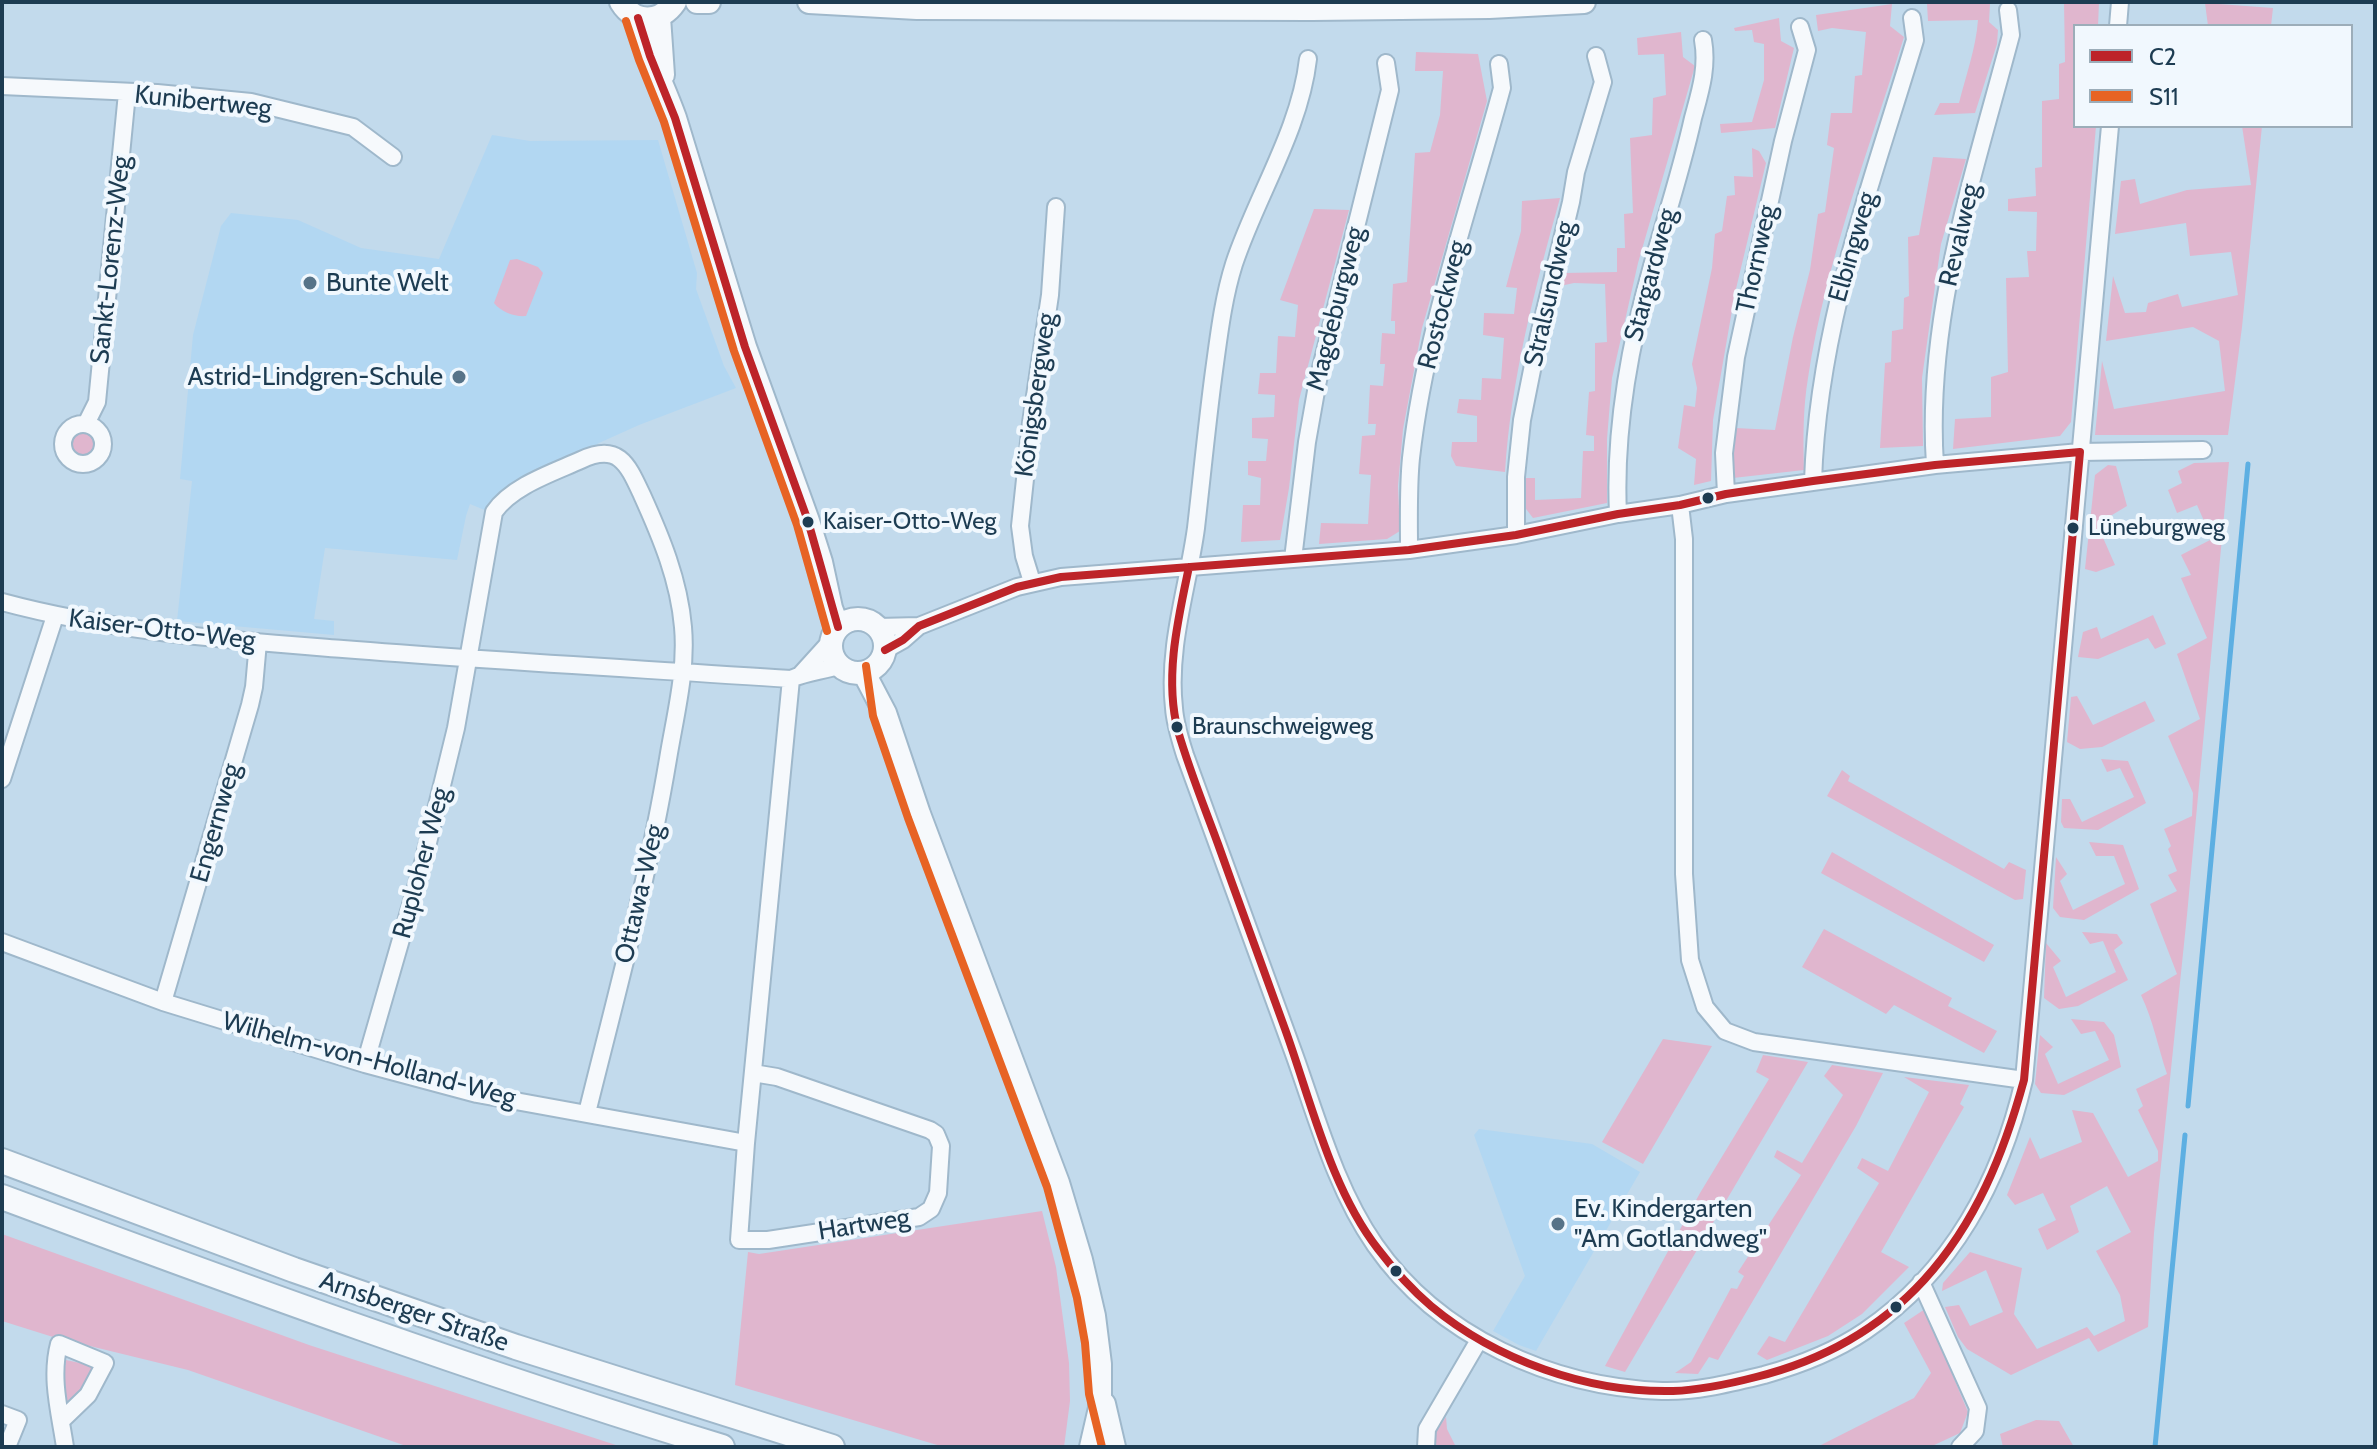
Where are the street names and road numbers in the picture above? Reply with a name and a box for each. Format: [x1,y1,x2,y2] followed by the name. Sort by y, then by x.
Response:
[133,79,273,125] street label: Kunibertweg
[85,154,137,366] street label: Sankt-Lorenz-Weg
[1933,181,1987,289] street label: Revalweg
[1822,188,1884,306] street label: Elbingweg
[1730,202,1784,316] street label: Thornweg
[1618,205,1684,345] street label: Stargardweg
[1518,218,1582,370] street label: Stralsundweg
[1301,224,1371,394] street label: Magdeburgweg
[1412,237,1474,373] street label: Rostockweg
[1009,311,1063,479] street label: Königsbergweg
[67,603,257,657] street label: Kaiser-Otto-Weg
[184,760,248,886] street label: Engernweg
[387,784,457,942] street label: Ruploher Weg
[609,822,671,966] street label: Ottawa-Weg
[219,1006,519,1114] street label: Wilhelm-von-Holland-Weg
[816,1202,912,1248] street label: Hartweg
[315,1265,513,1359] street label: Arnsberger Straße

